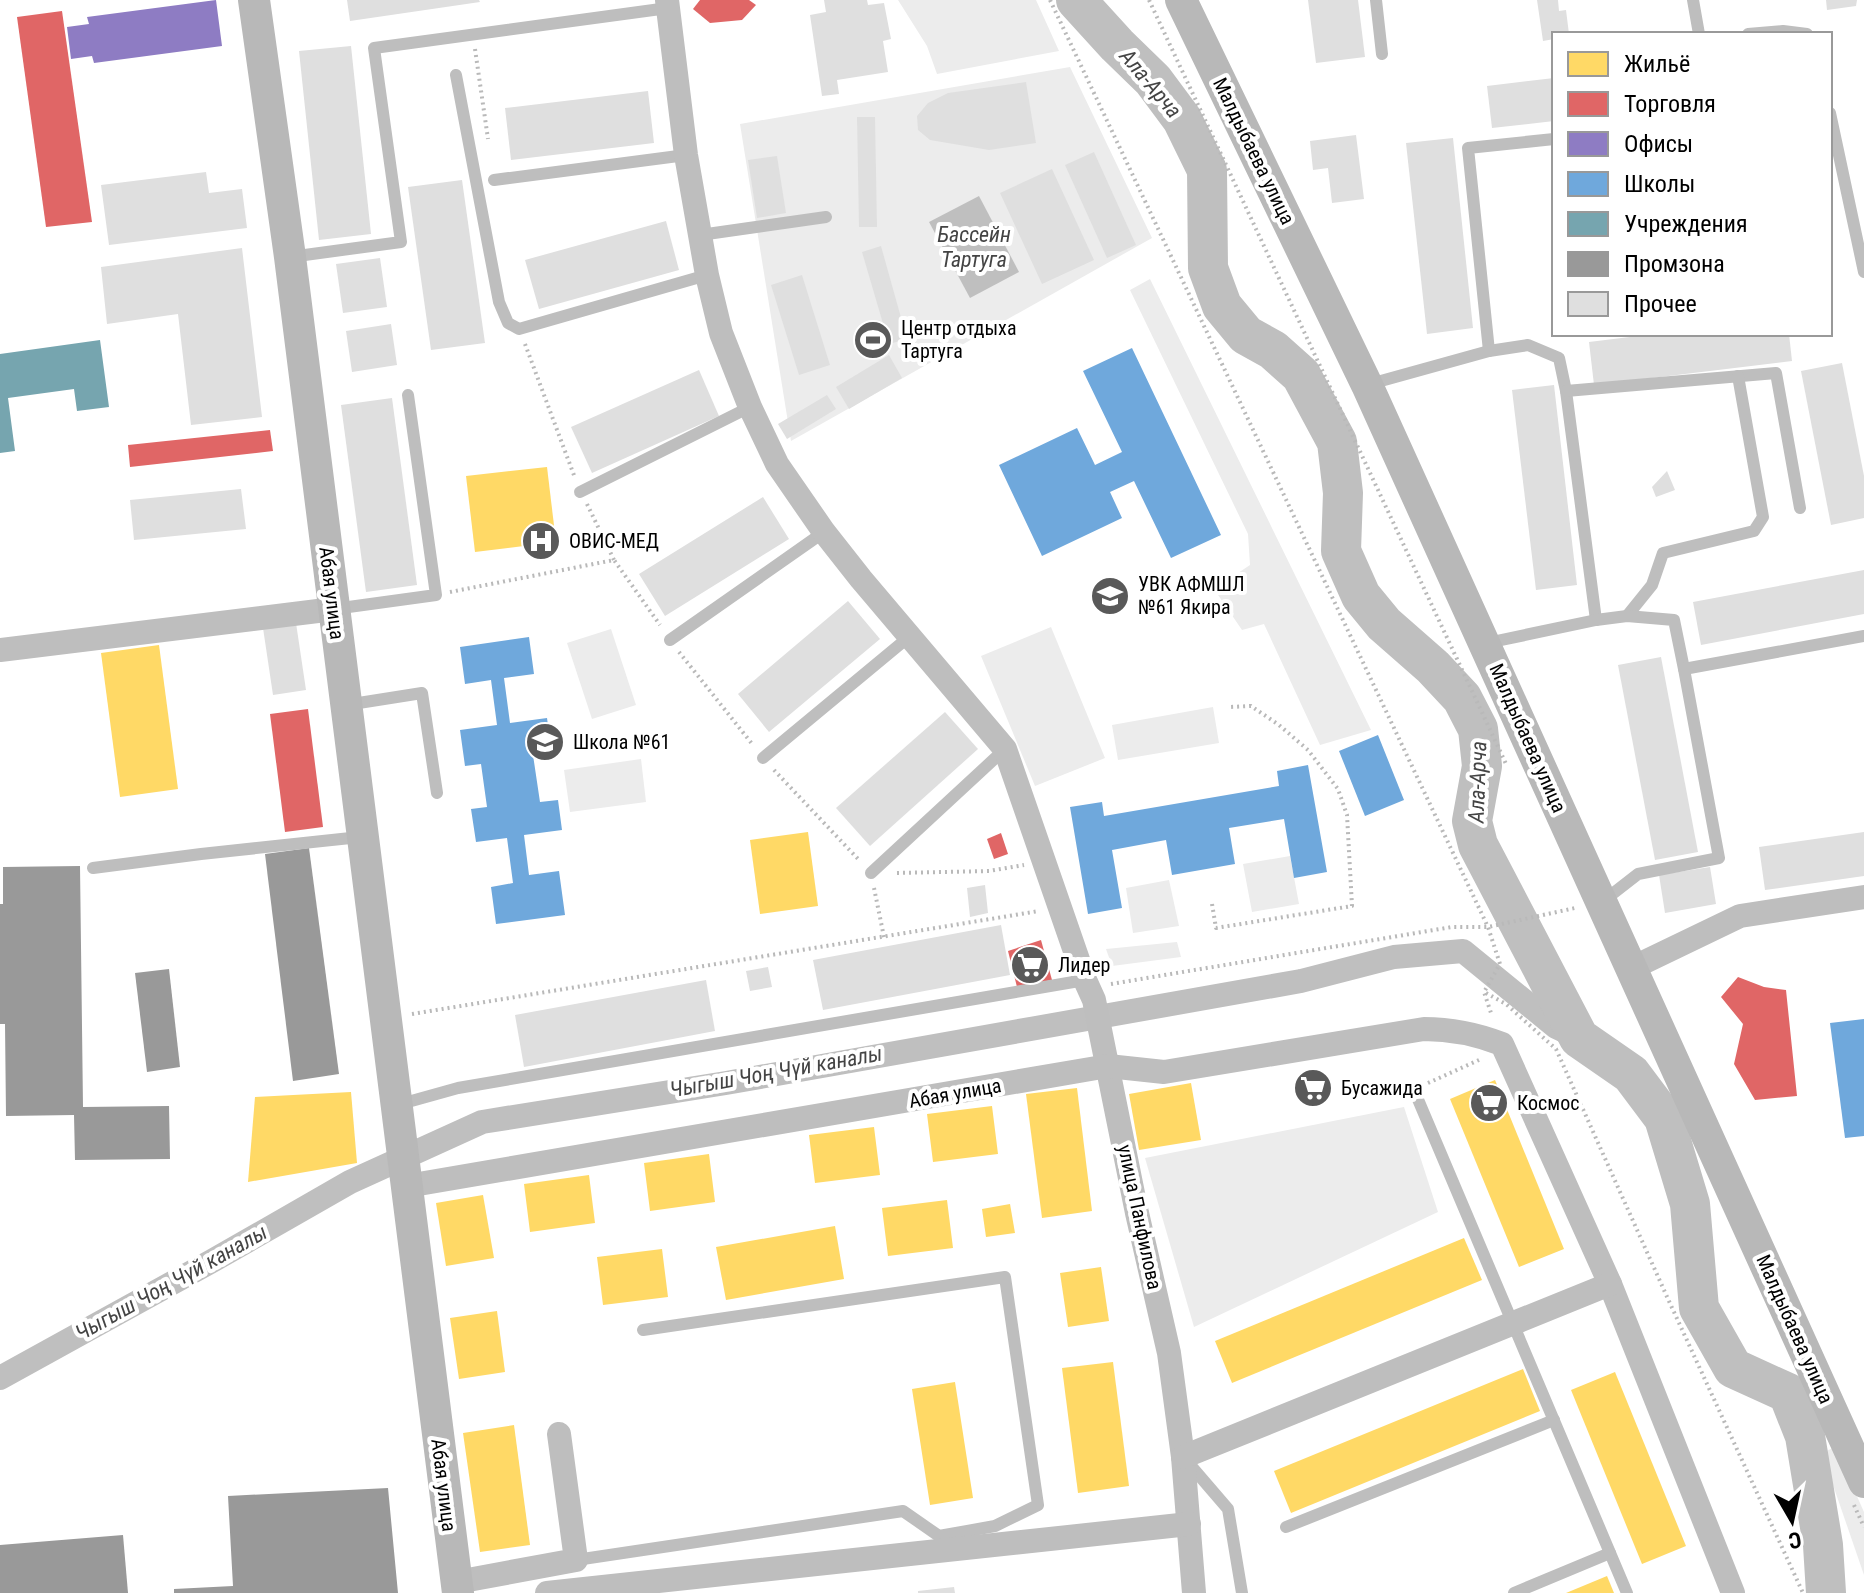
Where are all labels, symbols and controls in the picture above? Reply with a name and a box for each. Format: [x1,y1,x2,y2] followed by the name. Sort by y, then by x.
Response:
[1552,32,1832,336] legend
[1114,43,1187,123] water label: Ала-Арча
[1624,50,1690,78] text: Жильё
[1208,74,1300,228] street label: Малдыбаева улица
[1624,90,1716,118] text: Торговля
[1624,130,1693,158] text: Офисы
[1624,170,1695,198] text: Школы
[1624,210,1748,238] text: Учреждения
[937,222,1011,272] water label: Бассейн Тартуга
[1624,250,1725,278] text: Промзона
[1624,290,1697,318] text: Прочее
[901,316,1016,363] place label: Центр отдыха Тартуга
[852,319,894,361] sports icon: Центр отдыха Тартуга
[520,520,562,562] hospital icon: ОВИС-МЕД
[569,529,659,553] place label: ОВИС-МЕД
[314,545,350,641] street label: Абая улица
[1138,572,1245,619] place label: УВК АФМШЛ №61 Якира
[1089,575,1131,617] school or university icon: УВК АФМШЛ №61 Якира
[1484,660,1572,816] street label: Малдыбаева улица
[524,721,566,763] school or university icon: Школа №61
[573,730,670,754] place label: Школа №61
[1464,740,1491,825] water label: Ала-Арча
[1009,944,1051,986] supermarket icon: Лидер
[1058,953,1110,977] place label: Лидер
[668,1040,884,1103] water label: Чыгыш Чоң Чүй каналы
[1292,1067,1334,1109] supermarket icon: Бусажида
[907,1073,1003,1113] street label: Абая улица
[1341,1076,1423,1100] place label: Бусажида
[1468,1082,1510,1124] supermarket icon: Космос
[1517,1091,1579,1115] place label: Космос
[1113,1142,1167,1292] street label: улица Панфилова
[71,1219,272,1346] water label: Чыгыш Чоң Чүй каналы
[1751,1251,1839,1407] street label: Малдыбаева улица
[426,1437,462,1533] street label: Абая улица
[1752,1481,1832,1561] north arrow
[1787,1527,1803,1554] text: С

